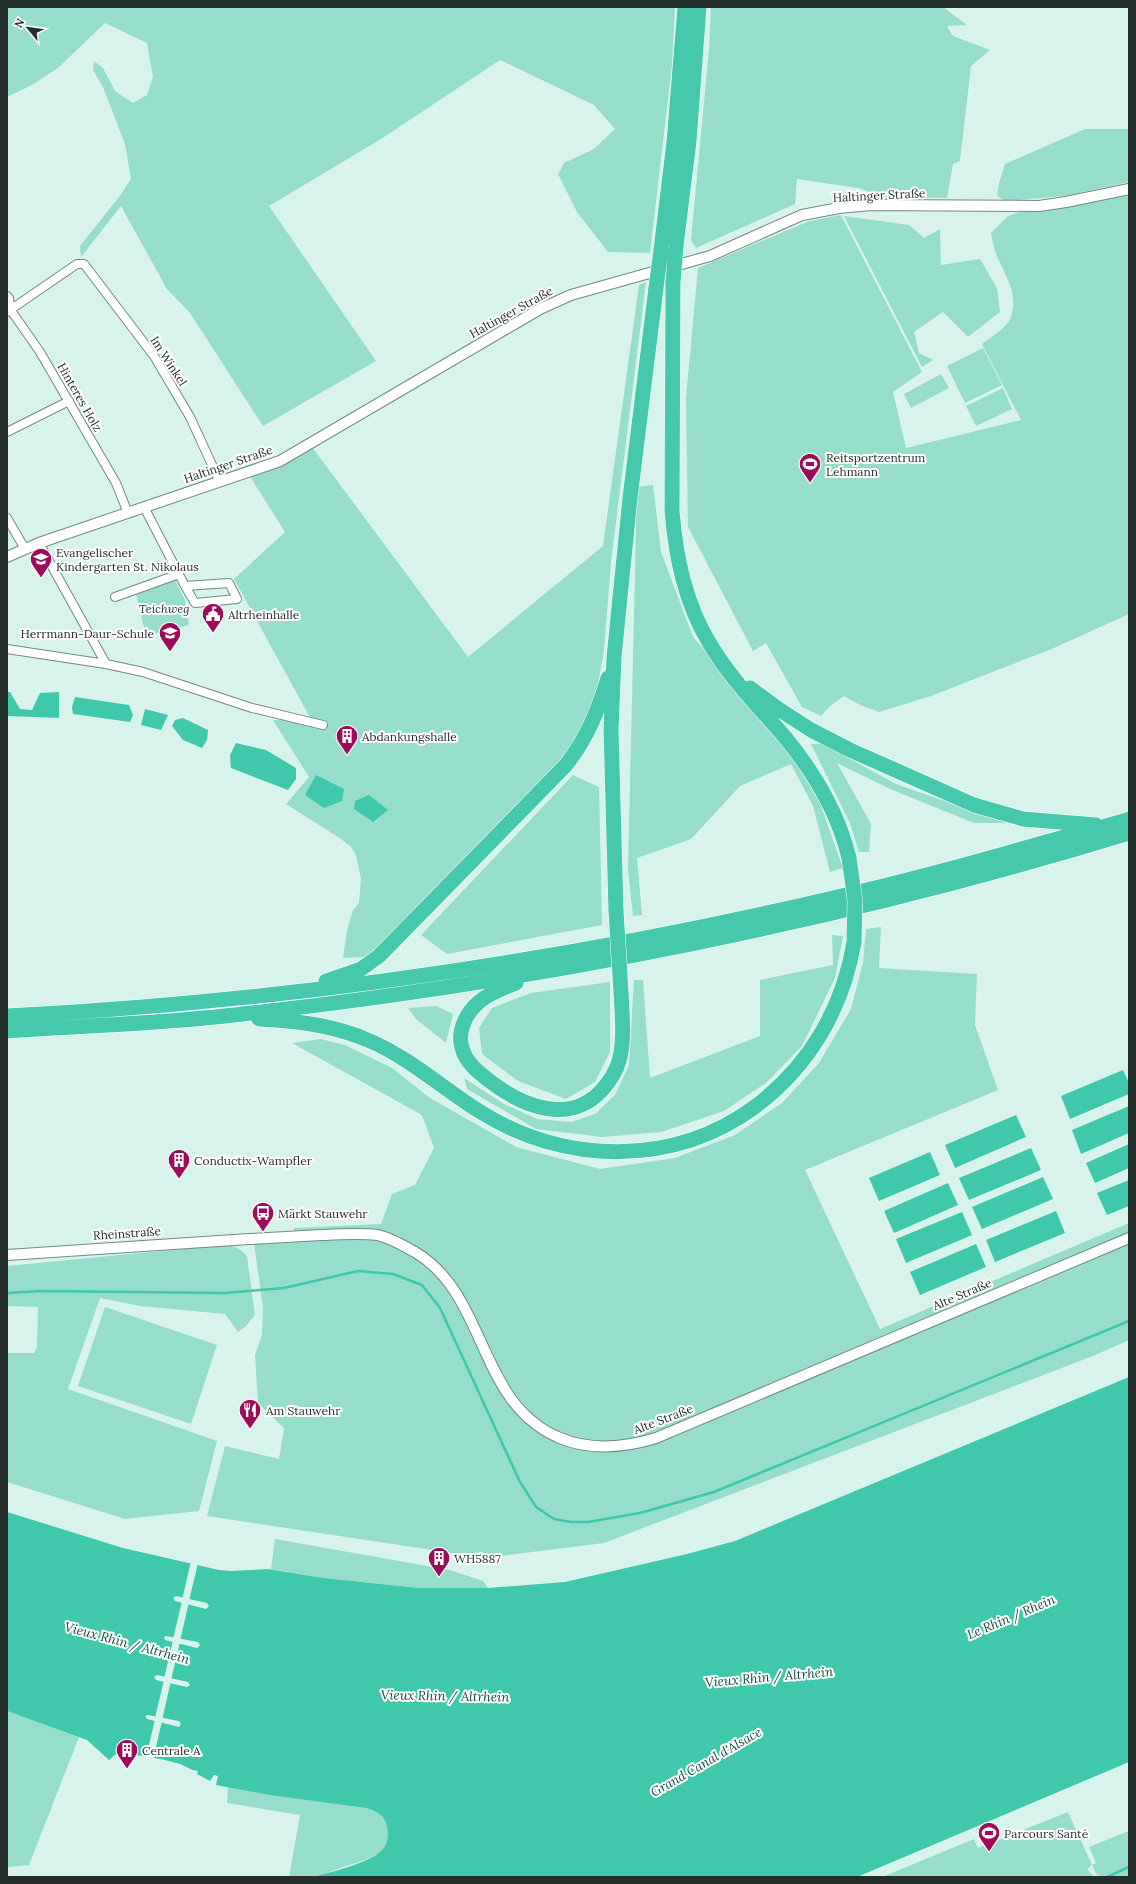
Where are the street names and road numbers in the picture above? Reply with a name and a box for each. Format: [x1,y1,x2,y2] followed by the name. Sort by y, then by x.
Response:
[832,185,926,205] street label: Haltinger Straße
[467,283,556,341] street label: Haltinger Straße
[147,333,191,389] street label: Im Winkel
[54,360,106,434] street label: Hinteres Holz
[182,442,275,486] street label: Haltinger Straße
[93,1223,162,1243] street label: Rheinstraße
[929,1275,994,1313] street label: Alte Straße
[630,1401,695,1438] street label: Alte Straße

